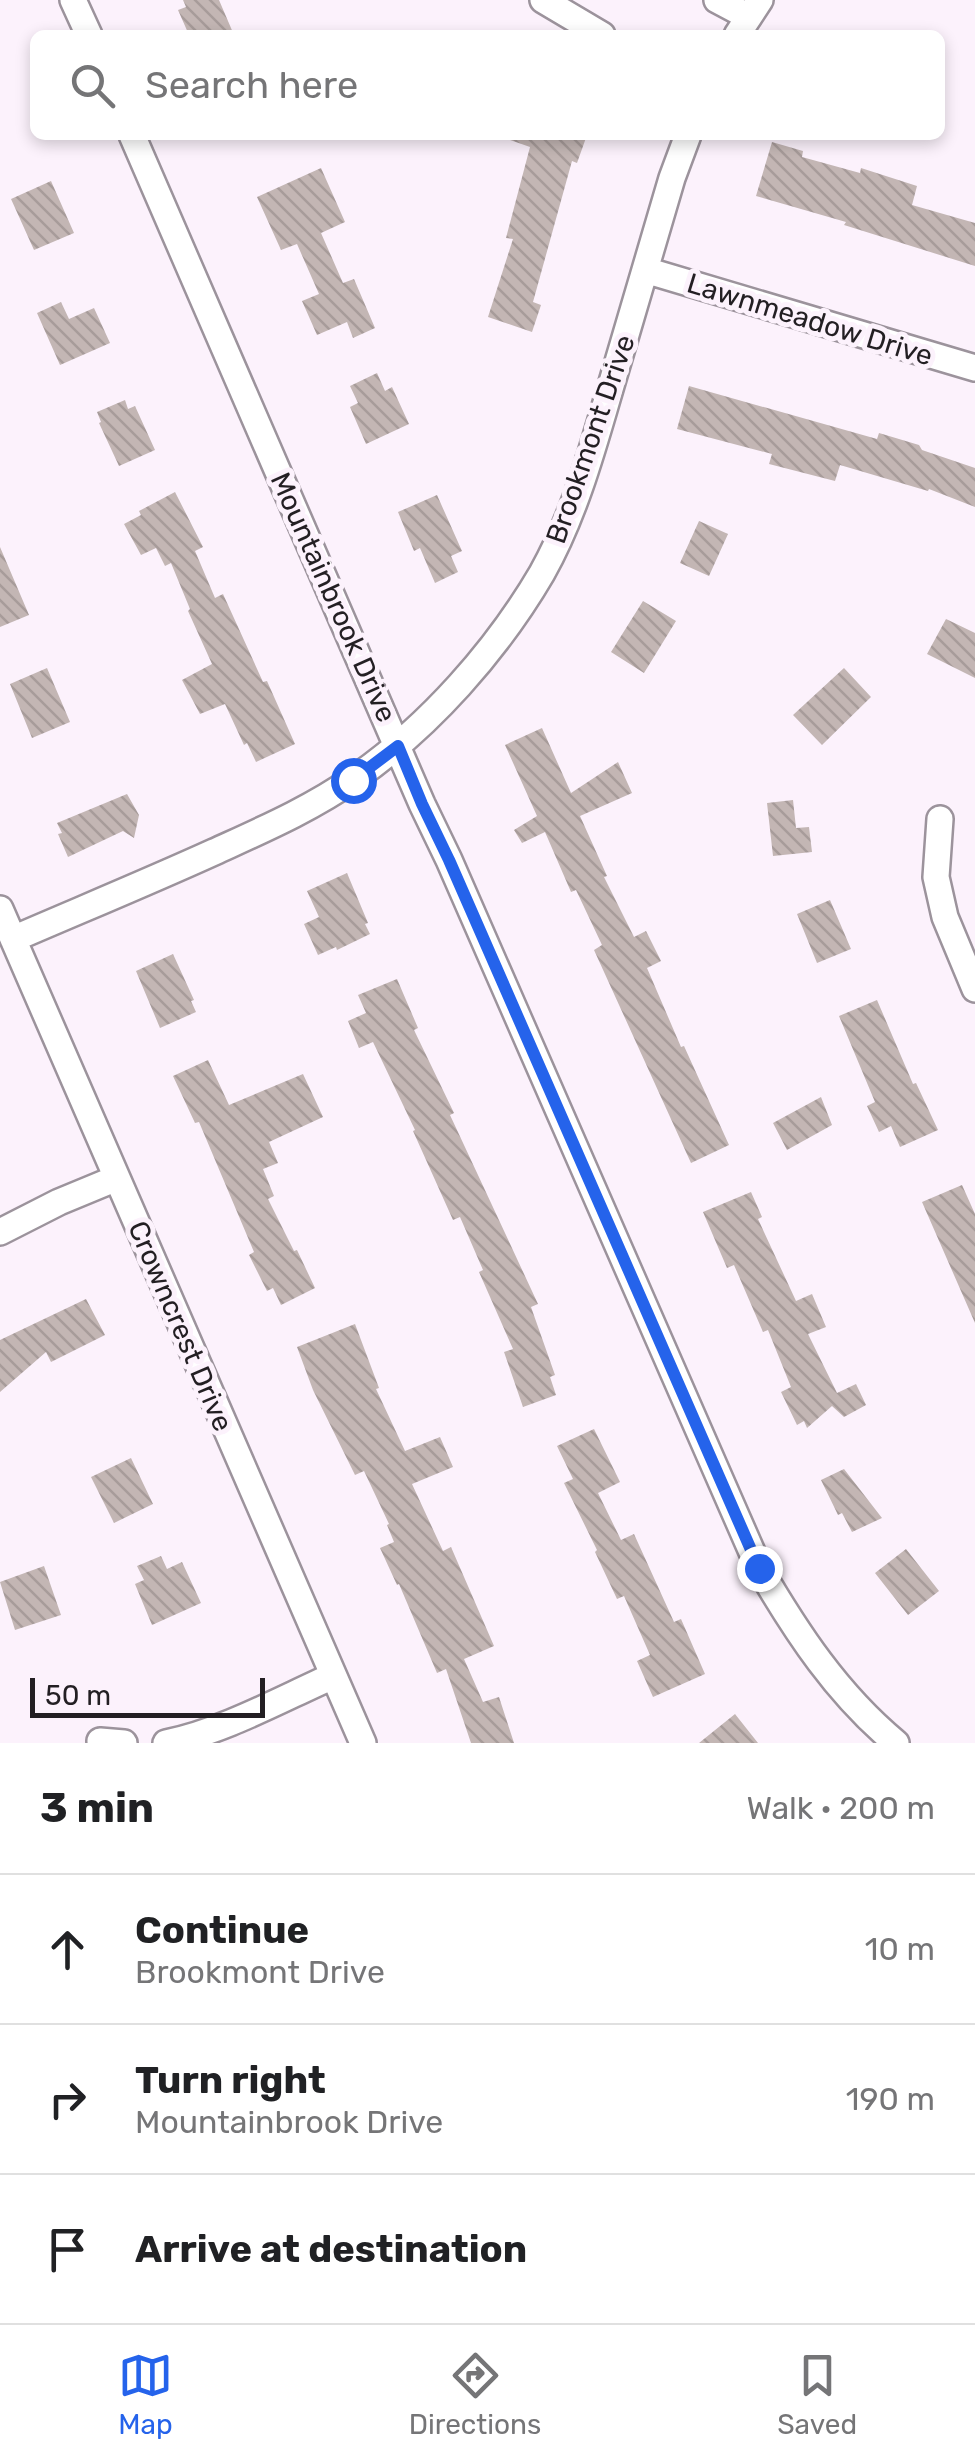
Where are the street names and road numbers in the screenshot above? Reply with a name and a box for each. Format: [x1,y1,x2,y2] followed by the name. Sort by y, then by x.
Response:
[683,266,937,373] street label: Lawnmeadow Drive
[539,330,642,548] street label: Brookmont Drive
[264,467,403,727] street label: Mountainbrook Drive
[121,1216,240,1436] street label: Crowncrest Drive

